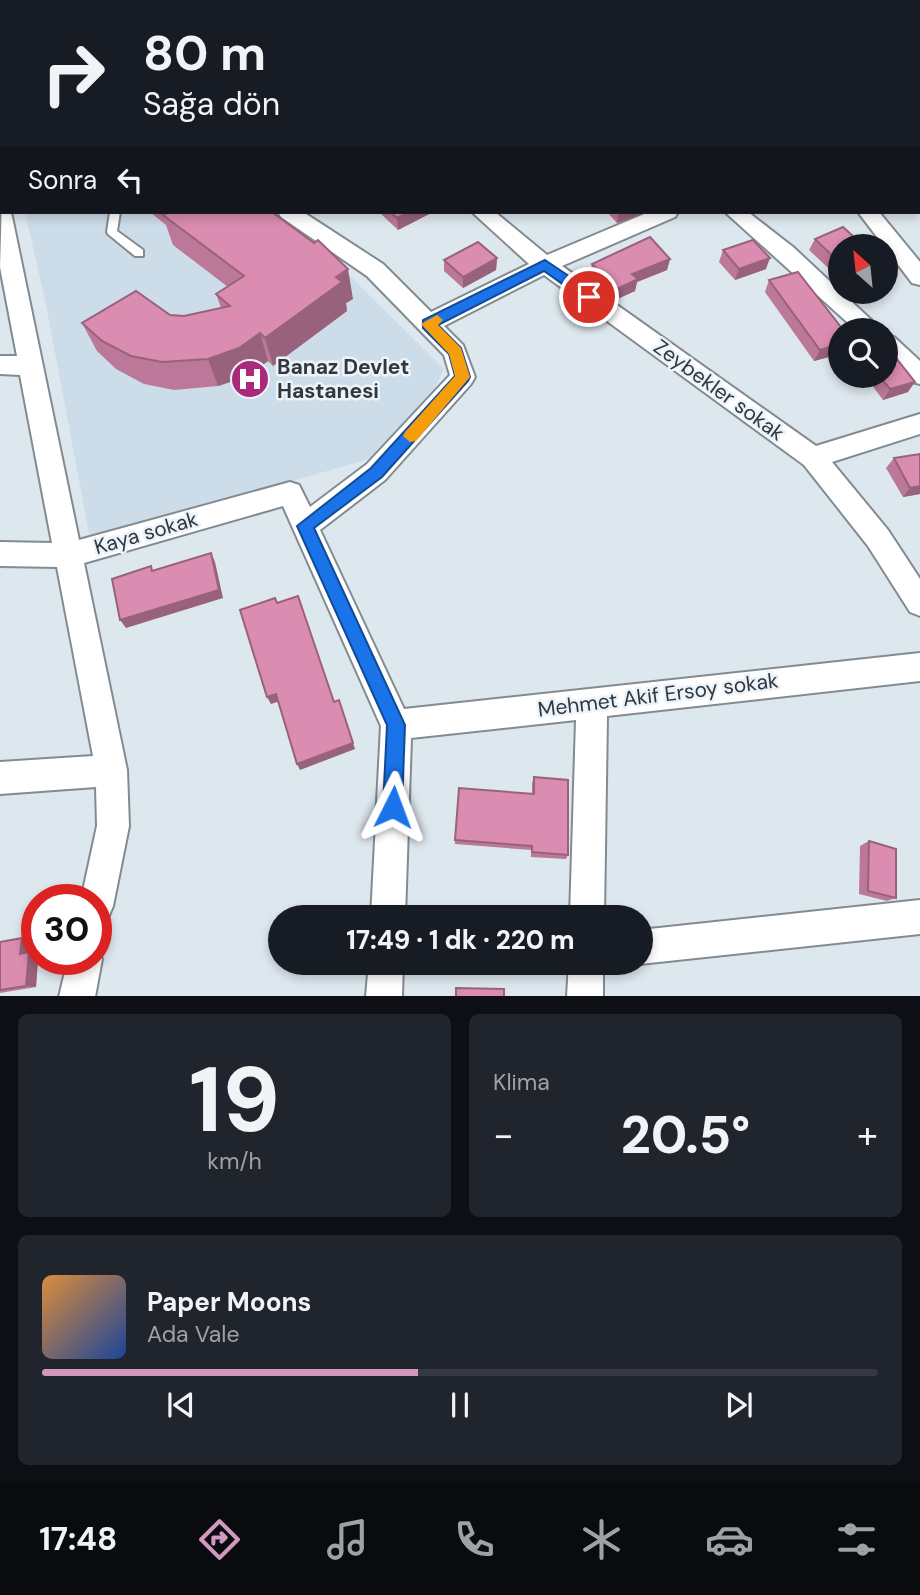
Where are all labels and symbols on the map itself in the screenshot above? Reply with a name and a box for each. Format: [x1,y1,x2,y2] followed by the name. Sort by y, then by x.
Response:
[828,234,898,304] north arrow
[559,267,619,327] pin
[648,333,791,447] street label: Zeybekler sokak
[277,353,409,405] place label: Banaz Devlet Hastanesi
[229,358,271,400] hospital icon: Banaz Devlet Hastanesi
[91,505,201,561] street label: Kaya sokak
[536,666,780,724] street label: Mehmet Akif Ersoy sokak
[356,770,430,844] position arrow
[21,884,112,975] speed limit sign: 30

